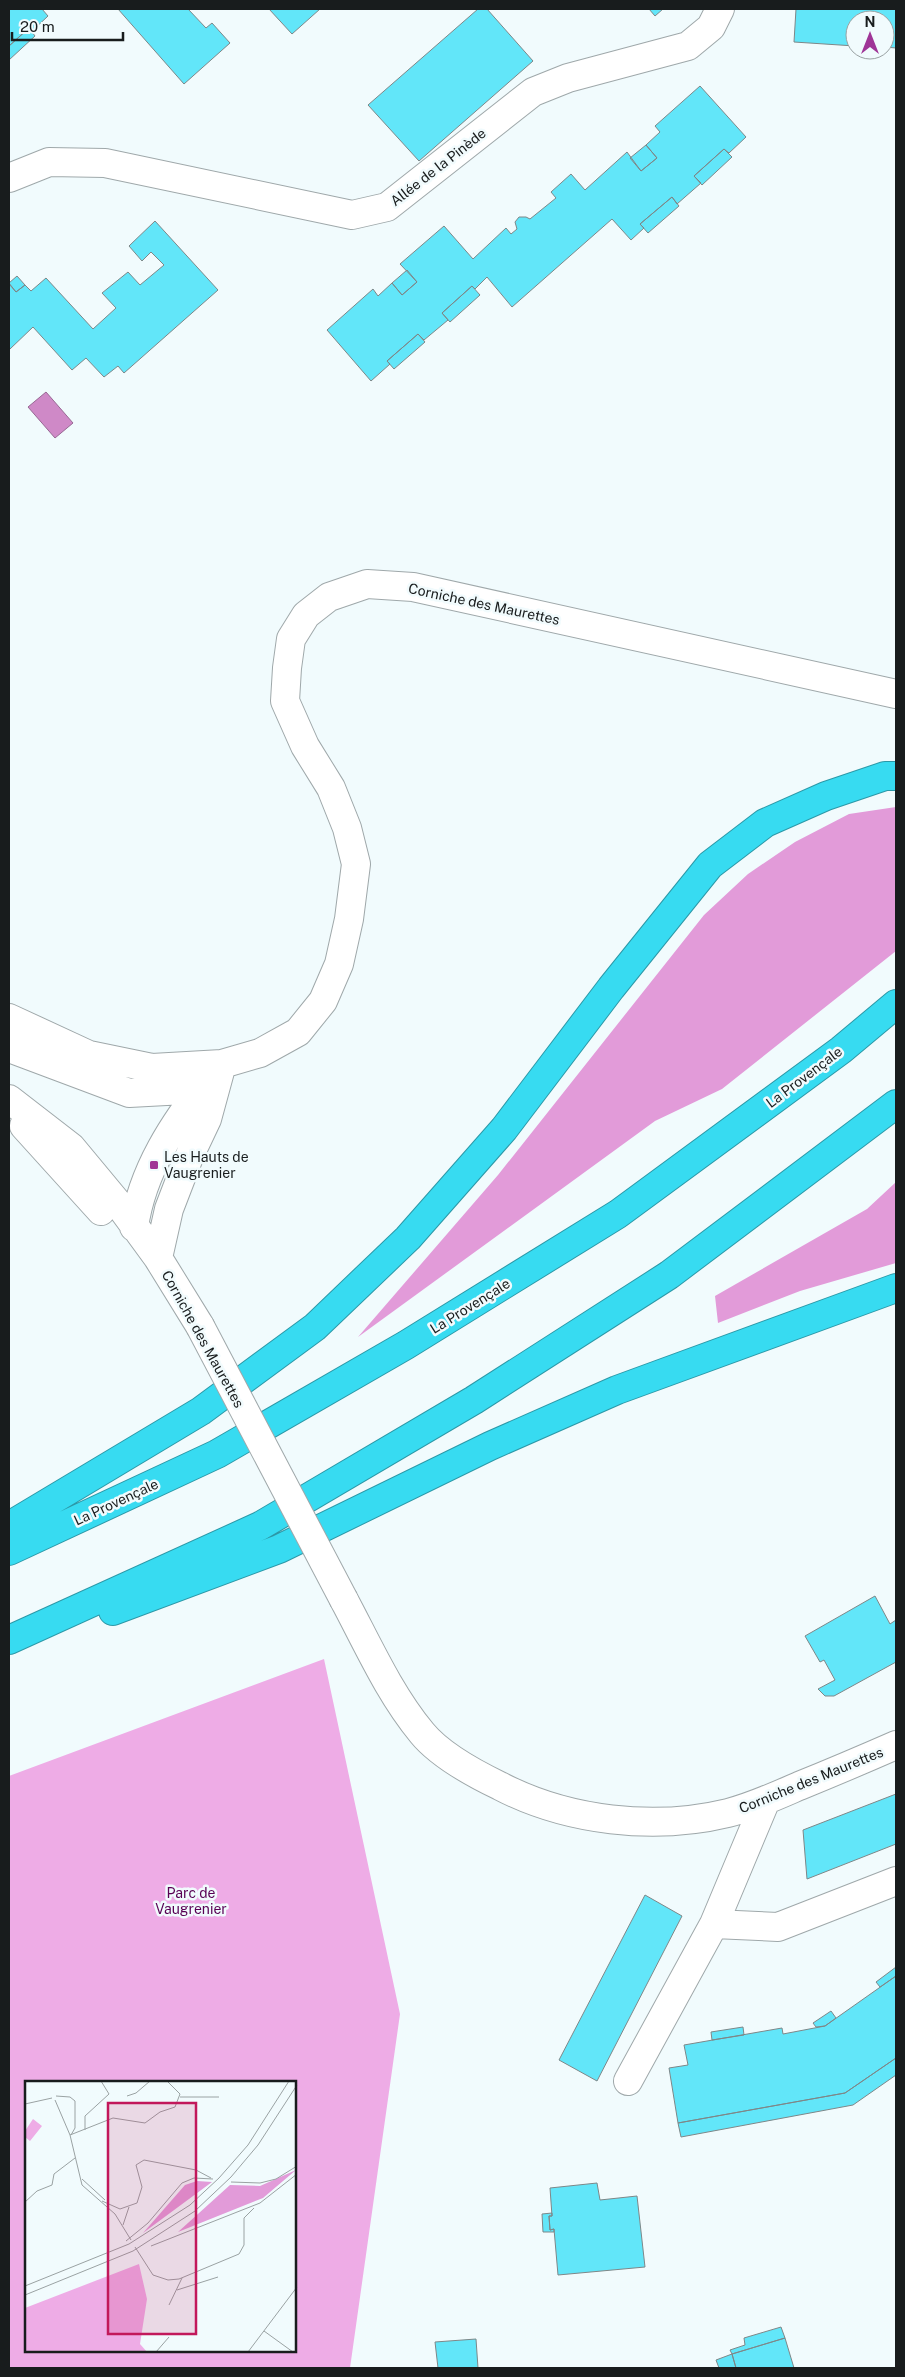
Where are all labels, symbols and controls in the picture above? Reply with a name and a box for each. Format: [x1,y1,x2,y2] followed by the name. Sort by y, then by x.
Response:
[12,10,124,42] scale bar
[845,10,895,60] north arrow
[865,14,875,30] text: N
[20,18,55,35] text: 20 m
[387,125,489,209] street label: Allée de la Pinède
[407,580,561,628] street label: Corniche des Maurettes
[763,1043,845,1111] street label: La Provençale
[164,1149,249,1181] place label: Les Hauts de Vaugrenier
[148,1159,160,1171] marker: Les Hauts de Vaugrenier
[159,1268,247,1410] street label: Corniche des Maurettes
[427,1275,513,1337] street label: La Provençale
[71,1475,161,1528] street label: La Provençale
[737,1744,885,1816] street label: Corniche des Maurettes
[155,1885,227,1917] park label: Parc de Vaugrenier
[25,2081,296,2352] inset map

